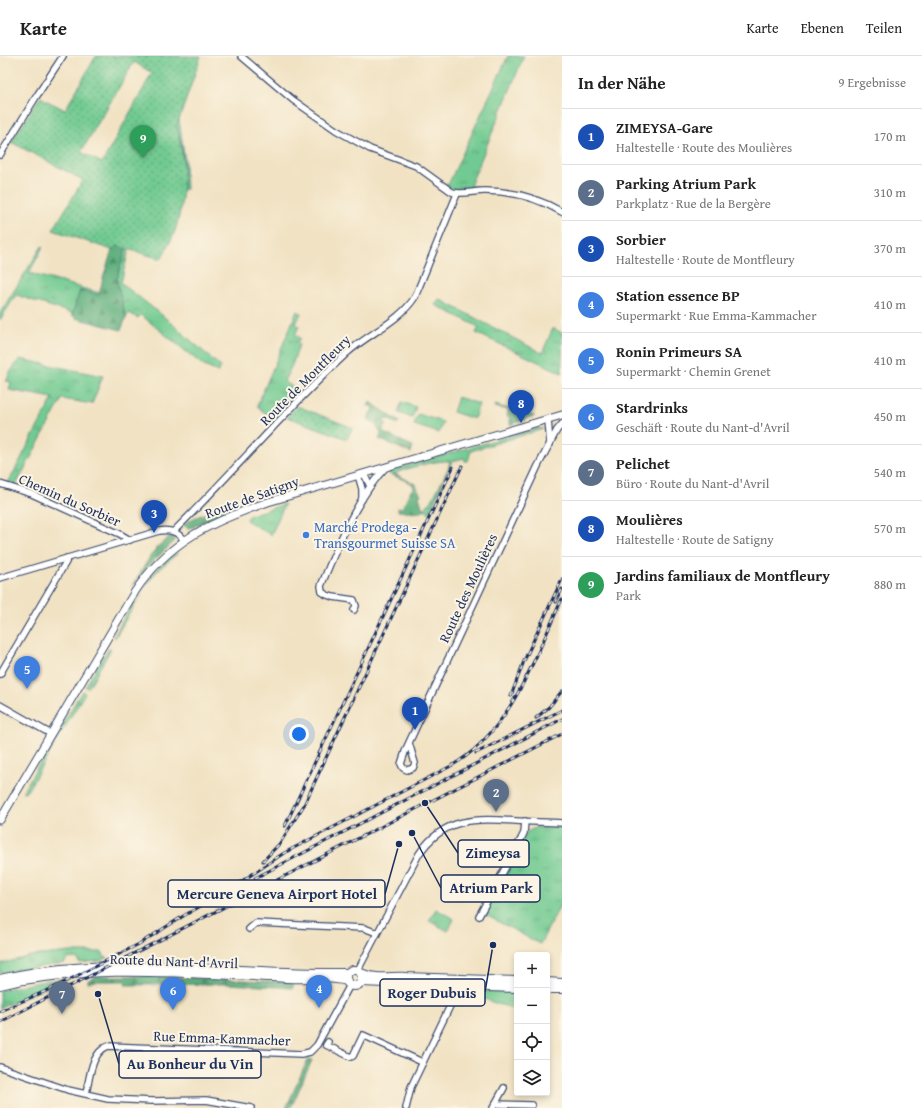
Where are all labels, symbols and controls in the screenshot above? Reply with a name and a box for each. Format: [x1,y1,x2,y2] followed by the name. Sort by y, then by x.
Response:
[20,14,67,42] text: Karte
[746,18,779,38] text: Karte
[801,18,844,38] text: Ebenen
[866,18,902,38] text: Teilen
[578,70,666,95] text: In der Nähe
[838,73,906,92] text: 9 Ergebnisse
[616,117,713,138] text: ZIMEYSA-Gare
[130,125,156,158] pin: 9
[588,127,594,146] text: 1
[874,127,906,146] text: 170 m
[616,138,792,157] text: Haltestelle · Route des Moulières
[616,173,756,194] text: Parking Atrium Park
[588,183,594,202] text: 2
[874,183,906,202] text: 310 m
[616,194,771,213] text: Parkplatz · Rue de la Bergère
[616,229,666,250] text: Sorbier
[588,239,594,258] text: 3
[874,239,906,258] text: 370 m
[616,250,795,269] text: Haltestelle · Route de Montfleury
[616,285,740,306] text: Station essence BP
[588,295,594,314] text: 4
[874,295,906,314] text: 410 m
[616,306,817,325] text: Supermarkt · Rue Emma-Kammacher
[255,330,355,430] street label: Route de Montfleury
[616,341,742,362] text: Ronin Primeurs SA
[588,351,594,370] text: 5
[874,351,906,370] text: 410 m
[616,362,771,381] text: Supermarkt · Chemin Grenet
[508,390,534,423] pin: 8
[616,397,688,418] text: Stardrinks
[588,407,594,426] text: 6
[874,407,906,426] text: 450 m
[616,418,790,437] text: Geschäft · Route du Nant-d'Avril
[616,453,670,474] text: Pelichet
[588,463,594,482] text: 7
[874,463,906,482] text: 540 m
[16,469,124,532] street label: Chemin du Sorbier
[202,471,302,523] street label: Route de Satigny
[616,474,769,493] text: Büro · Route du Nant-d'Avril
[141,500,167,533] pin: 3
[616,509,683,530] text: Moulières
[314,517,456,553] place label: Marché Prodega - Transgourmet Suisse SA
[588,519,594,538] text: 8
[874,519,906,538] text: 570 m
[301,530,311,540] marker: Marché Prodega - Transgourmet Suisse SA
[434,530,502,646] street label: Route des Moulières
[616,530,774,549] text: Haltestelle · Route de Satigny
[616,565,830,586] text: Jardins familiaux de Montfleury
[588,575,594,594] text: 9
[874,575,906,594] text: 880 m
[616,586,641,605] text: Park
[14,656,40,689] pin: 5
[402,697,428,730] pin: 1
[289,724,309,744] your location
[483,779,509,812] pin: 2
[458,840,529,867] callout: Zimeysa
[466,842,521,863] text: Zimeysa
[441,875,540,902] callout: Atrium Park
[449,877,533,898] text: Atrium Park
[168,880,385,907] callout: Mercure Geneva Airport Hotel
[177,883,378,904] text: Mercure Geneva Airport Hotel
[110,949,239,973] street label: Route du Nant-d'Avril
[514,952,550,1096] map controls
[514,952,550,988] button: +
[306,975,332,1008] pin: 4
[160,977,186,1010] pin: 6
[380,979,485,1006] callout: Roger Dubuis
[49,981,75,1014] pin: 7
[387,982,477,1003] text: Roger Dubuis
[514,988,550,1024] button: −
[514,1024,550,1060] button: locate
[153,1026,291,1050] street label: Rue Emma-Kammacher
[119,1051,261,1078] callout: Au Bonheur du Vin
[127,1053,253,1074] text: Au Bonheur du Vin
[514,1060,550,1096] button: layers

